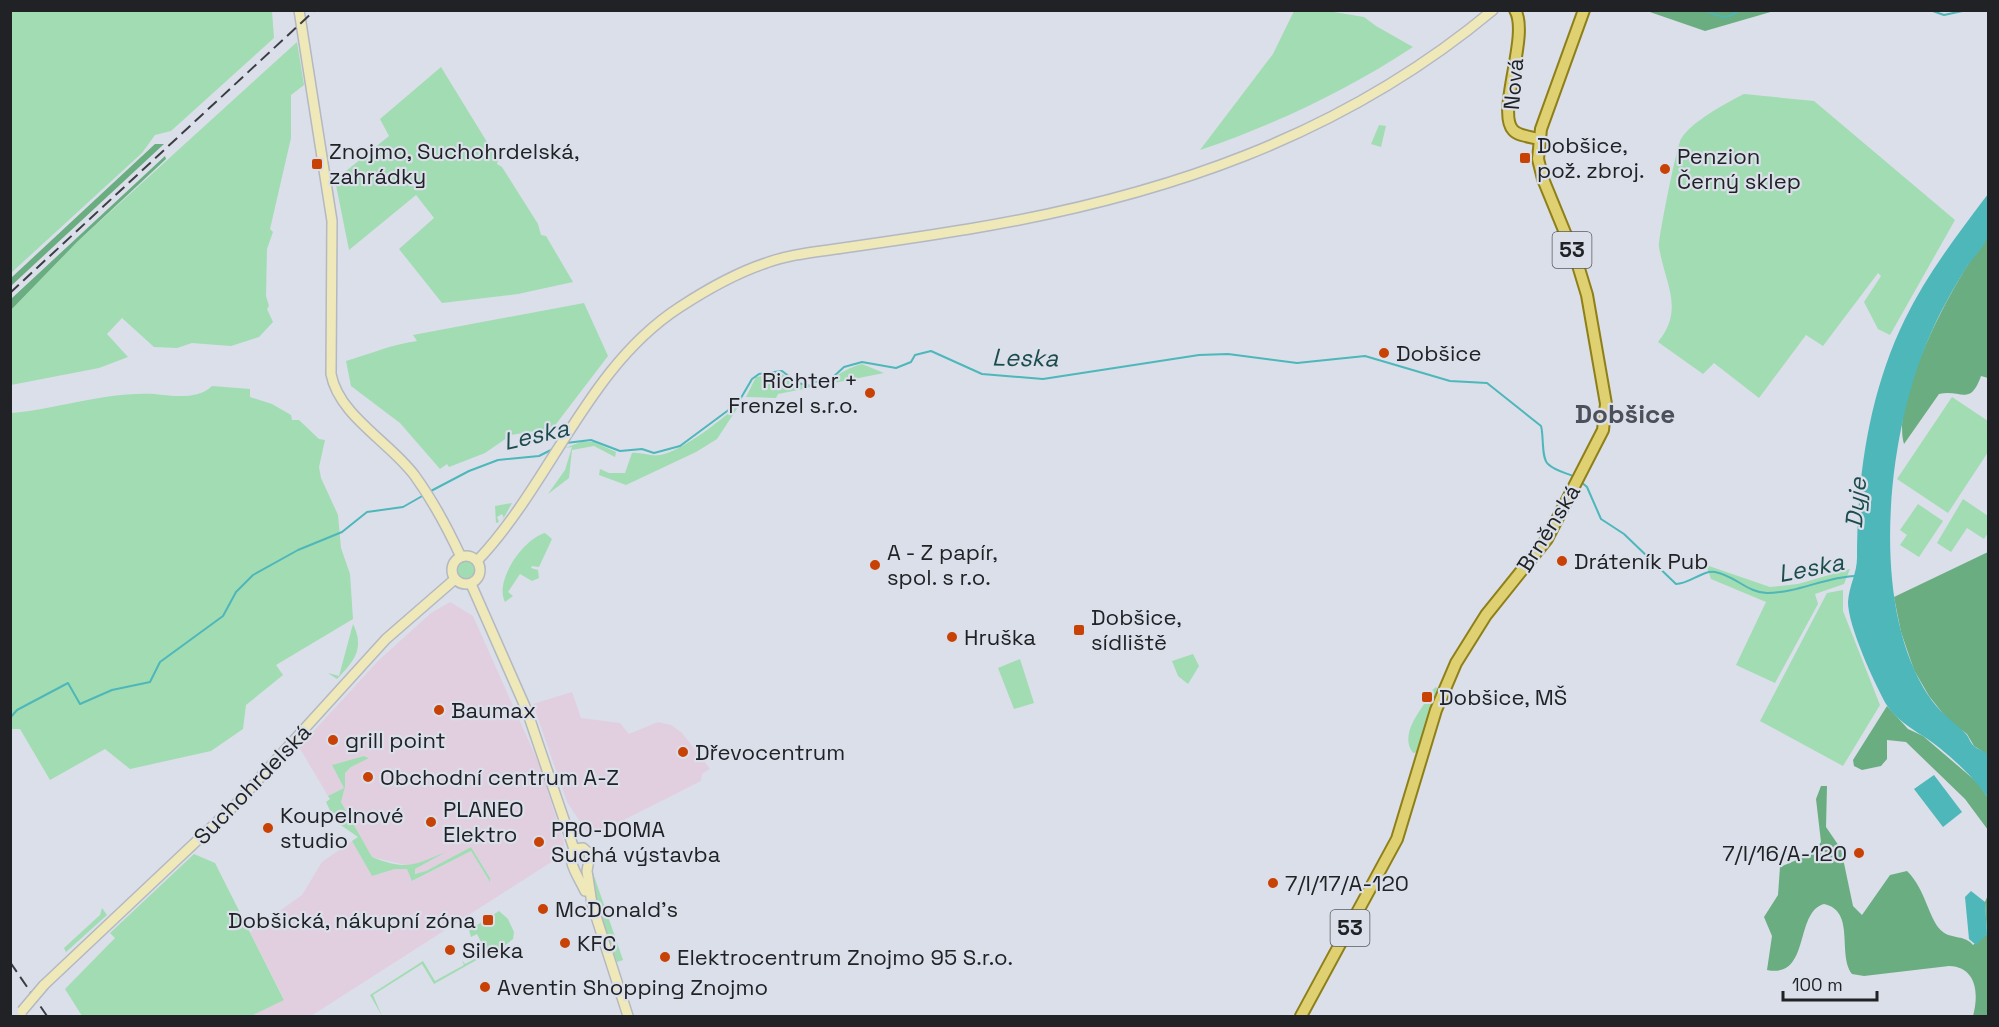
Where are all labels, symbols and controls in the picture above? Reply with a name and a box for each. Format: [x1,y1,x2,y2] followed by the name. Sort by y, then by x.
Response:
[1497,57,1529,111] street label: Nová
[1537,131,1644,184] place label: Dobšice, pož. zbroj.
[329,137,580,190] place label: Znojmo, Suchohrdelská, zahrádky
[1677,142,1801,195] place label: Penzion Černý sklep
[1518,151,1532,165] marker: Dobšice, pož. zbroj.
[310,157,324,171] marker: Znojmo, Suchohrdelská, zahrádky
[1658,162,1672,176] marker: Penzion Černý sklep
[1552,232,1592,268] road number: 53
[1396,339,1482,367] place label: Dobšice
[992,341,1059,374] water label: Leska
[1377,346,1391,360] marker: Dobšice
[728,366,858,419] place label: Richter + Frenzel s.r.o.
[863,386,877,400] marker: Richter + Frenzel s.r.o.
[1575,397,1675,431] district label: Dobšice
[500,412,572,457] water label: Leska
[1838,476,1873,530] water label: Dyje
[1510,478,1586,577] street label: Brněnská
[887,538,998,591] place label: A - Z papír, spol. s r.o.
[1775,546,1847,589] water label: Leska
[1574,547,1708,575] place label: Dráteník Pub
[1555,554,1569,568] marker: Dráteník Pub
[868,558,882,572] marker: A - Z papír, spol. s r.o.
[1091,603,1182,656] place label: Dobšice, sídliště
[964,623,1036,651] place label: Hruška
[1072,623,1086,637] marker: Dobšice, sídliště
[945,630,959,644] marker: Hruška
[1439,683,1567,711] place label: Dobšice, MŠ
[1420,690,1434,704] marker: Dobšice, MŠ
[451,696,536,724] place label: Baumax
[432,703,446,717] marker: Baumax
[187,718,317,850] street label: Suchohrdelská
[345,726,446,754] place label: grill point
[326,733,340,747] marker: grill point
[695,738,845,766] place label: Dřevocentrum
[676,745,690,759] marker: Dřevocentrum
[380,763,619,791] place label: Obchodní centrum A-Z
[361,770,375,784] marker: Obchodní centrum A-Z
[443,795,524,848] place label: PLANEO Elektro
[280,801,404,854] place label: Koupelnové studio
[424,815,438,829] marker: PLANEO Elektro
[551,815,721,868] place label: PRO-DOMA Suchá výstavba
[261,821,275,835] marker: Koupelnové studio
[532,835,546,849] marker: PRO-DOMA Suchá výstavba
[1722,839,1847,867] place label: 7/I/16/A-120
[1852,846,1866,860] marker: 7/I/16/A-120
[1285,869,1409,897] place label: 7/I/17/A-120
[1266,876,1280,890] marker: 7/I/17/A-120
[555,895,678,923] place label: McDonald's
[536,902,550,916] marker: McDonald's
[228,906,476,934] place label: Dobšická, nákupní zóna
[1330,910,1370,946] road number: 53
[481,913,495,927] marker: Dobšická, nákupní zóna
[577,929,616,957] place label: KFC
[462,936,524,964] place label: Sileka
[558,936,572,950] marker: KFC
[443,943,457,957] marker: Sileka
[677,943,1013,971] place label: Elektrocentrum Znojmo 95 S.r.o.
[658,950,672,964] marker: Elektrocentrum Znojmo 95 S.r.o.
[1783,964,1878,1002] scale bar
[497,973,768,1001] place label: Aventin Shopping Znojmo
[1792,973,1843,996] text: 100 m
[478,980,492,994] marker: Aventin Shopping Znojmo

